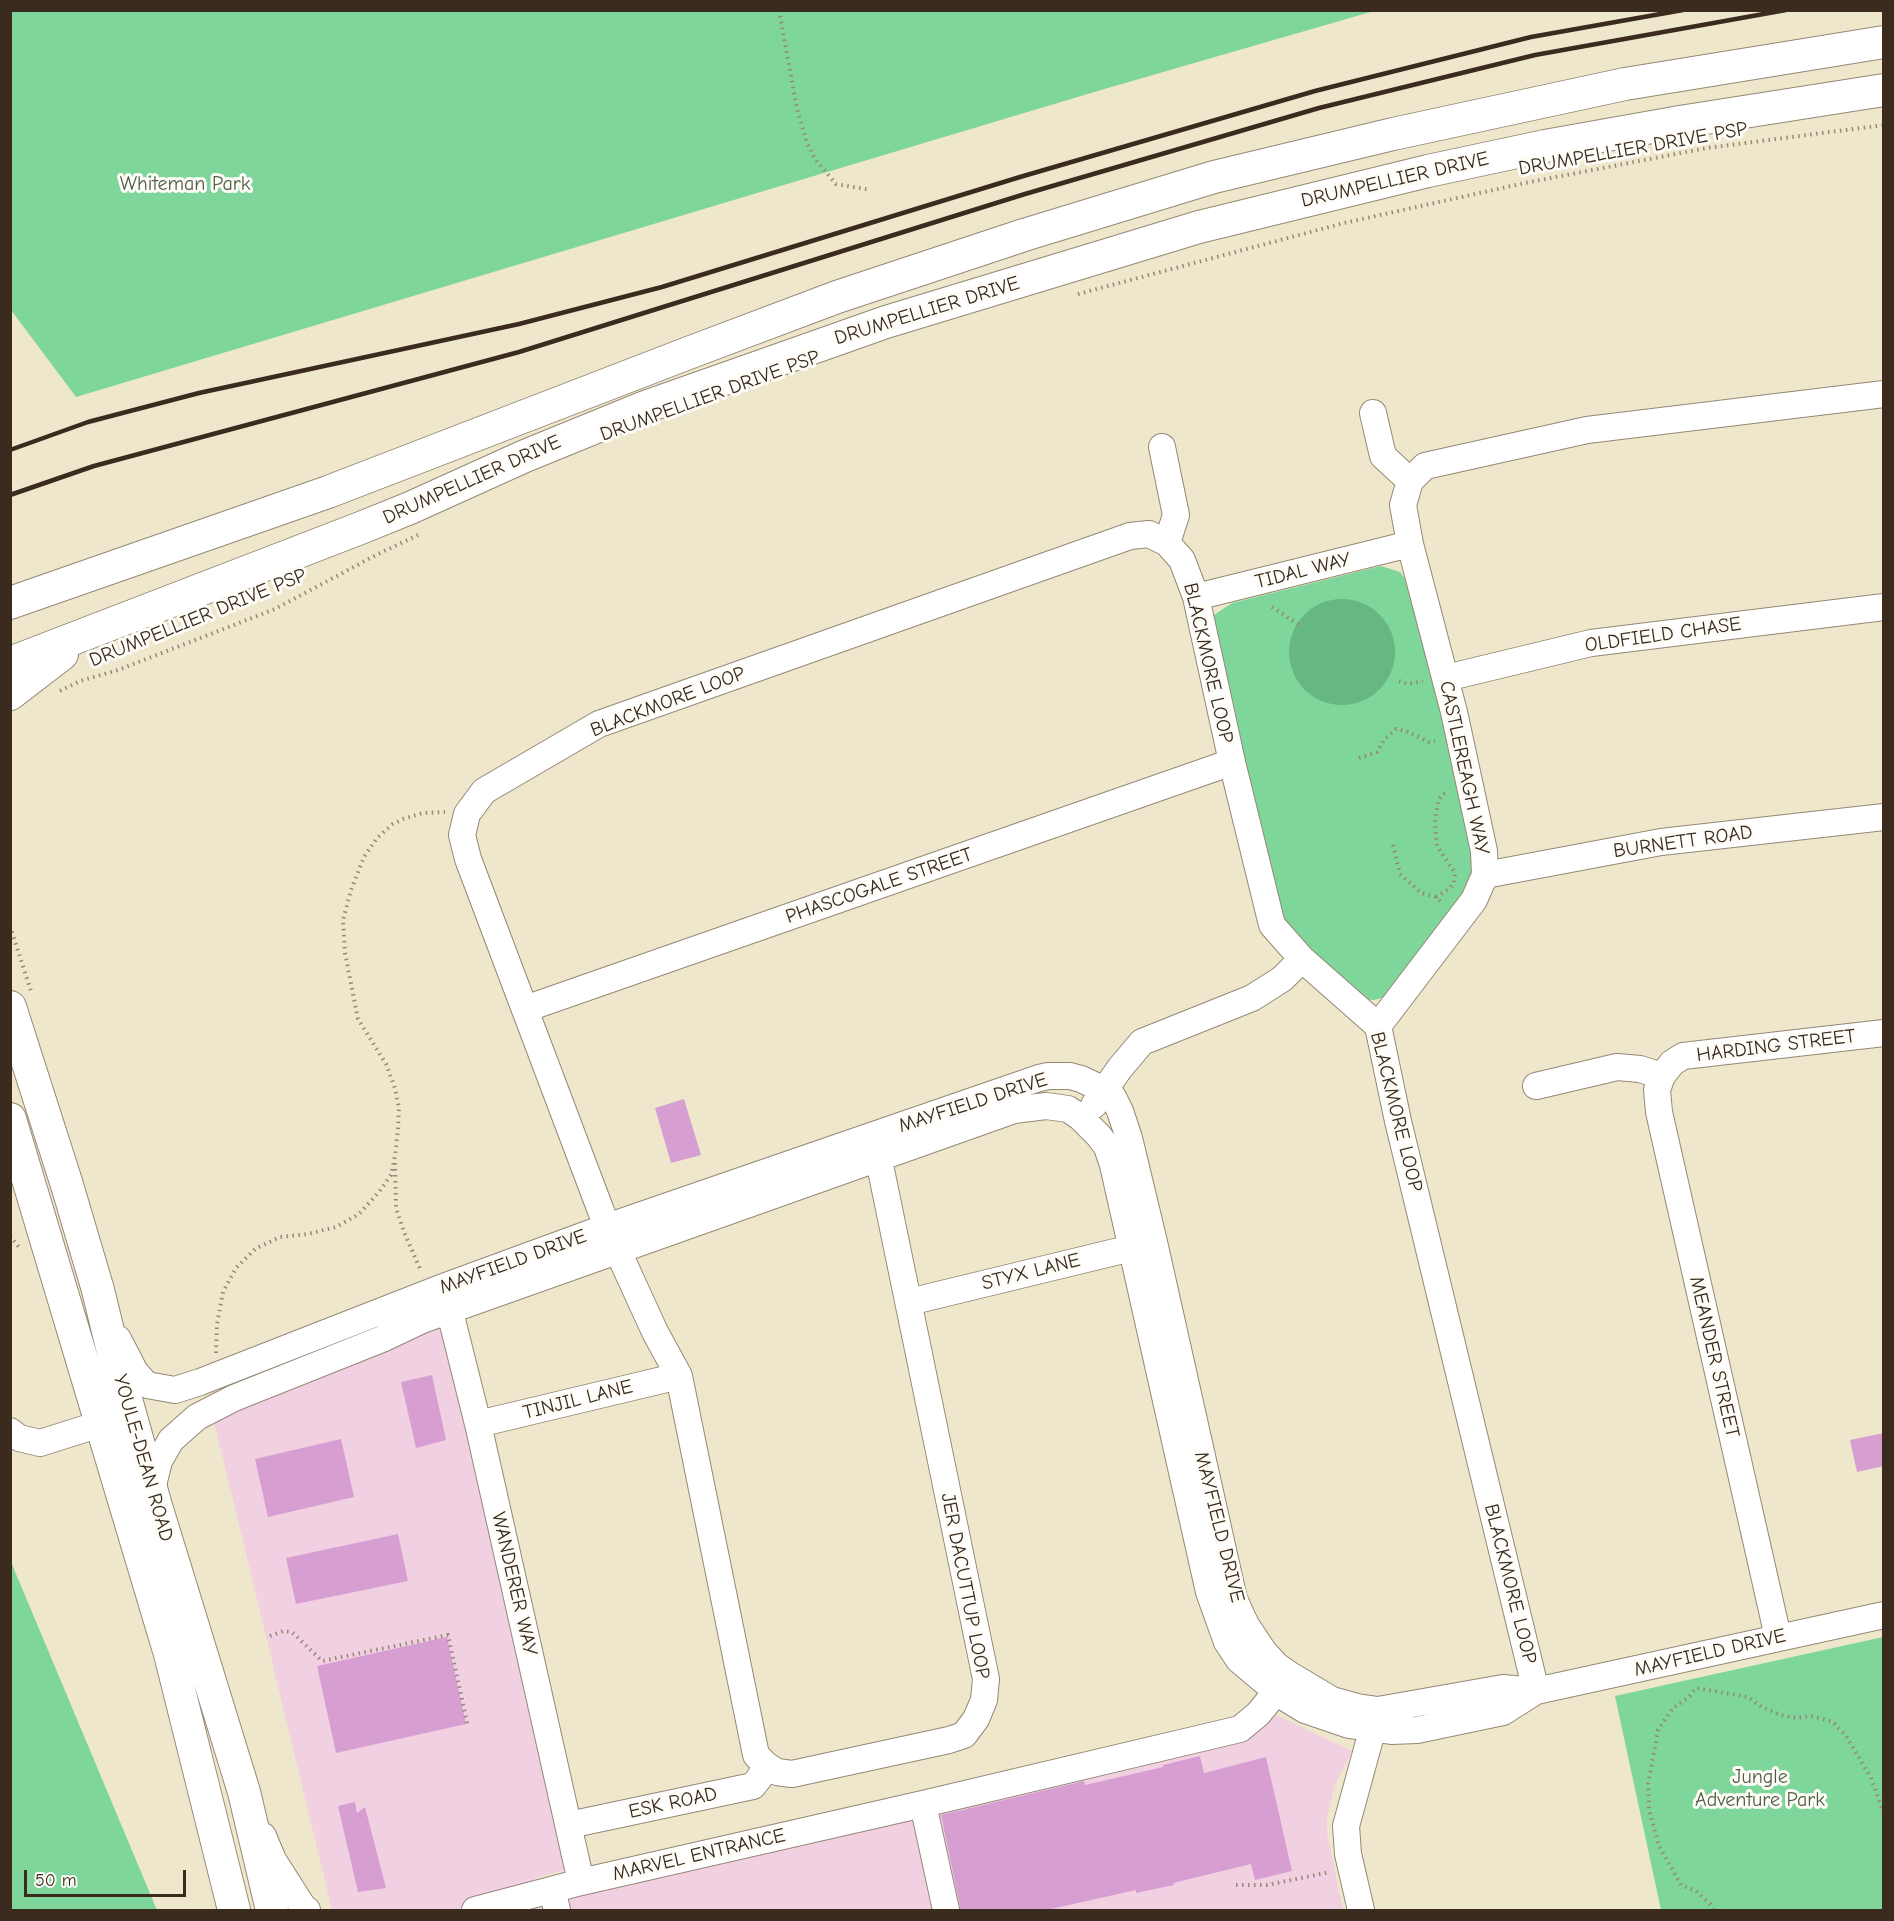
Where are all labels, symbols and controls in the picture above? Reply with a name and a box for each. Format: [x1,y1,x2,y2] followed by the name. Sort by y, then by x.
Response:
[1517,117,1749,181] street label: DRUMPELLIER DRIVE PSP
[1299,147,1491,213] street label: DRUMPELLIER DRIVE
[120,172,250,196] park label: Whiteman Park
[832,271,1022,351] street label: DRUMPELLIER DRIVE
[597,345,823,447] street label: DRUMPELLIER DRIVE PSP
[379,430,565,530] street label: DRUMPELLIER DRIVE
[1253,548,1353,594] street label: TIDAL WAY
[86,563,310,673] street label: DRUMPELLIER DRIVE PSP
[1178,580,1238,746] street label: BLACKMORE LOOP
[1583,612,1743,658] street label: OLDFIELD CHASE
[587,661,749,743] street label: BLACKMORE LOOP
[1434,679,1494,857] street label: CASTLEREAGH WAY
[1612,820,1754,864] street label: BURNETT ROAD
[782,843,976,929] street label: PHASCOGALE STREET
[1695,1024,1857,1068] street label: HARDING STREET
[1365,1030,1427,1194] street label: BLACKMORE LOOP
[896,1068,1050,1138] street label: MAYFIELD DRIVE
[436,1224,590,1300] street label: MAYFIELD DRIVE
[979,1248,1083,1296] street label: STYX LANE
[1684,1274,1744,1440] street label: MEANDER STREET
[108,1372,178,1544] street label: YOULE-DEAN ROAD
[521,1375,635,1425] street label: TINJIL LANE
[1189,1449,1249,1605] street label: MAYFIELD DRIVE
[935,1491,995,1681] street label: JER DACUTTUP LOOP
[1479,1502,1541,1666] street label: BLACKMORE LOOP
[486,1510,542,1658] street label: WANDERER WAY
[1632,1624,1788,1682] street label: MAYFIELD DRIVE
[1695,1765,1825,1812] park label: Jungle Adventure Park
[627,1782,719,1824] street label: ESK ROAD
[610,1823,788,1887] street label: MARVEL ENTRANCE
[27,1858,189,1896] scale bar
[35,1870,77,1891] text: 50 m

